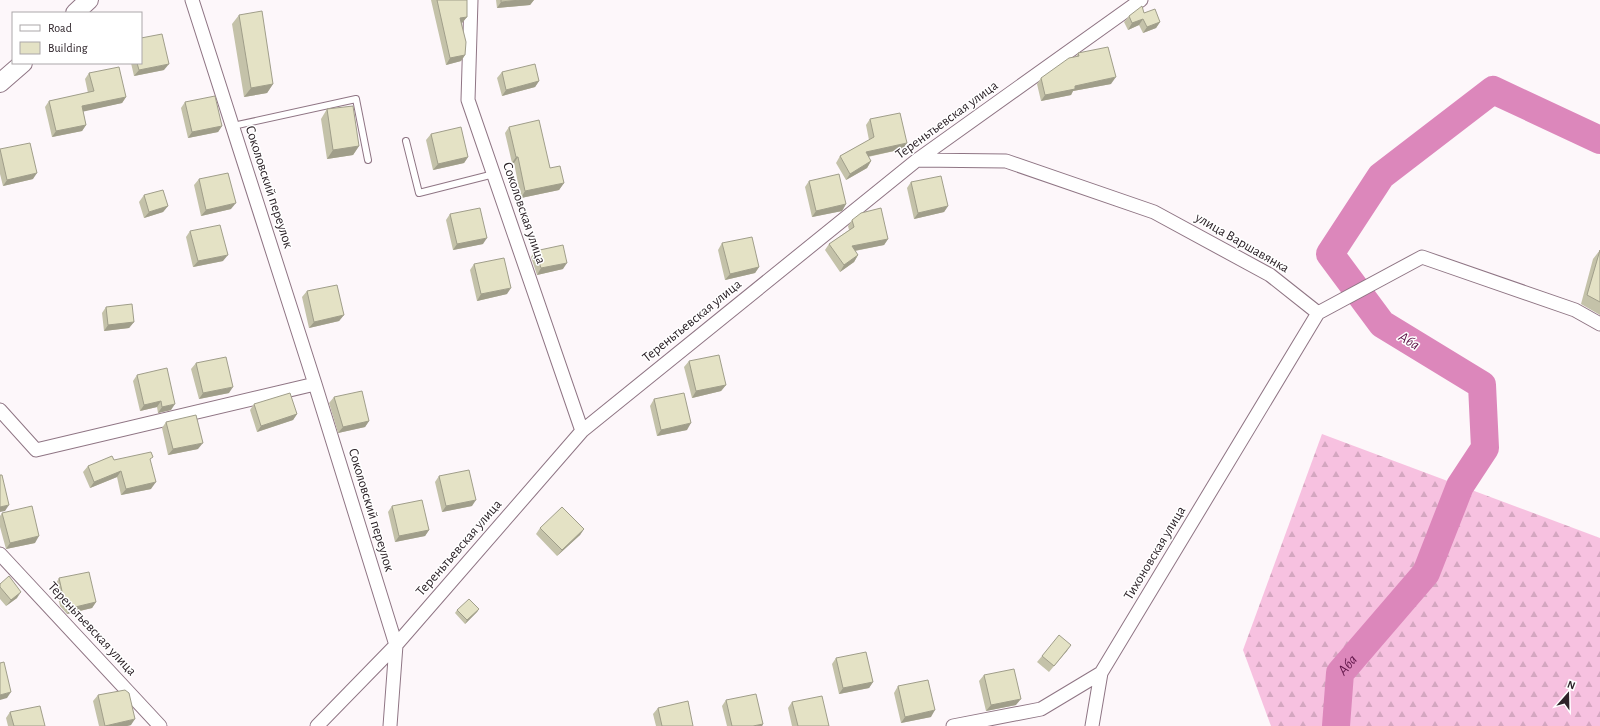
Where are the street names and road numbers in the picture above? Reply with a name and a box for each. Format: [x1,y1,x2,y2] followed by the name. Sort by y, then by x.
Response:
[893,78,1001,162] street label: Тереньтьевская улица
[243,124,296,251] street label: Соколовский переулок
[500,160,548,266] street label: Соколовская улица
[1192,210,1292,276] street label: улица Варшавянка
[640,277,744,365] street label: Тереньтьевская улица
[346,447,397,574] street label: Соколовский переулок
[414,497,505,599] street label: Тереньтьевская улица
[1122,503,1189,602] street label: Тихоновская улица
[45,579,139,679] street label: Тереньтьевская улица

